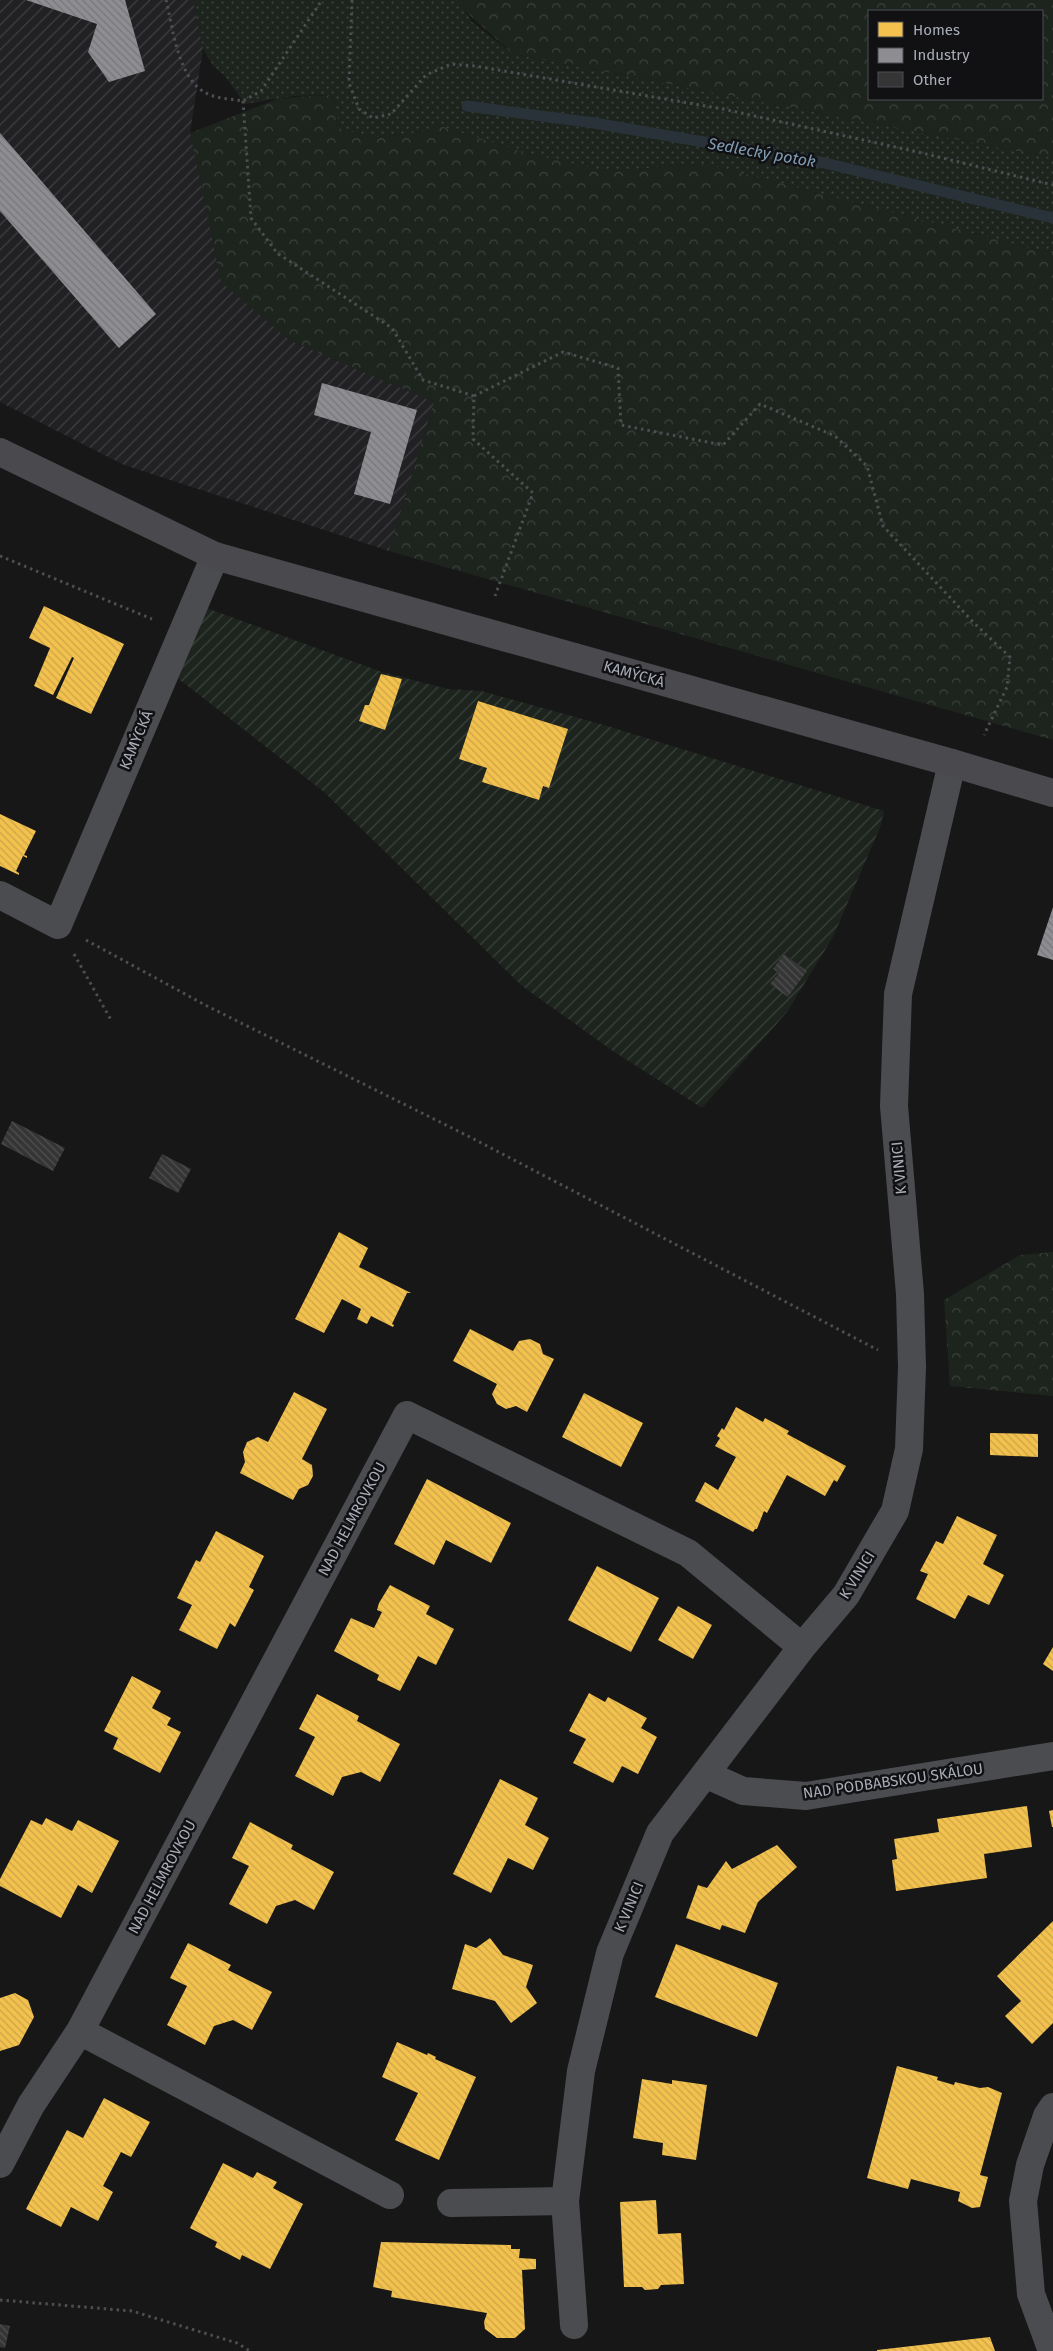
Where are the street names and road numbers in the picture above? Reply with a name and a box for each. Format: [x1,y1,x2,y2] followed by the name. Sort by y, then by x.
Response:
[601,657,667,691] street label: KAMÝCKÁ
[116,707,157,772] street label: KAMÝCKÁ
[888,1141,910,1195] street label: K VINICI
[314,1459,390,1579] street label: NAD HELMROVKOU
[835,1548,879,1602] street label: K VINICI
[802,1759,984,1803] street label: NAD PODBABSKOU SKÁLOU
[124,1817,200,1937] street label: NAD HELMROVKOU
[610,1879,648,1935] street label: K VINICI

